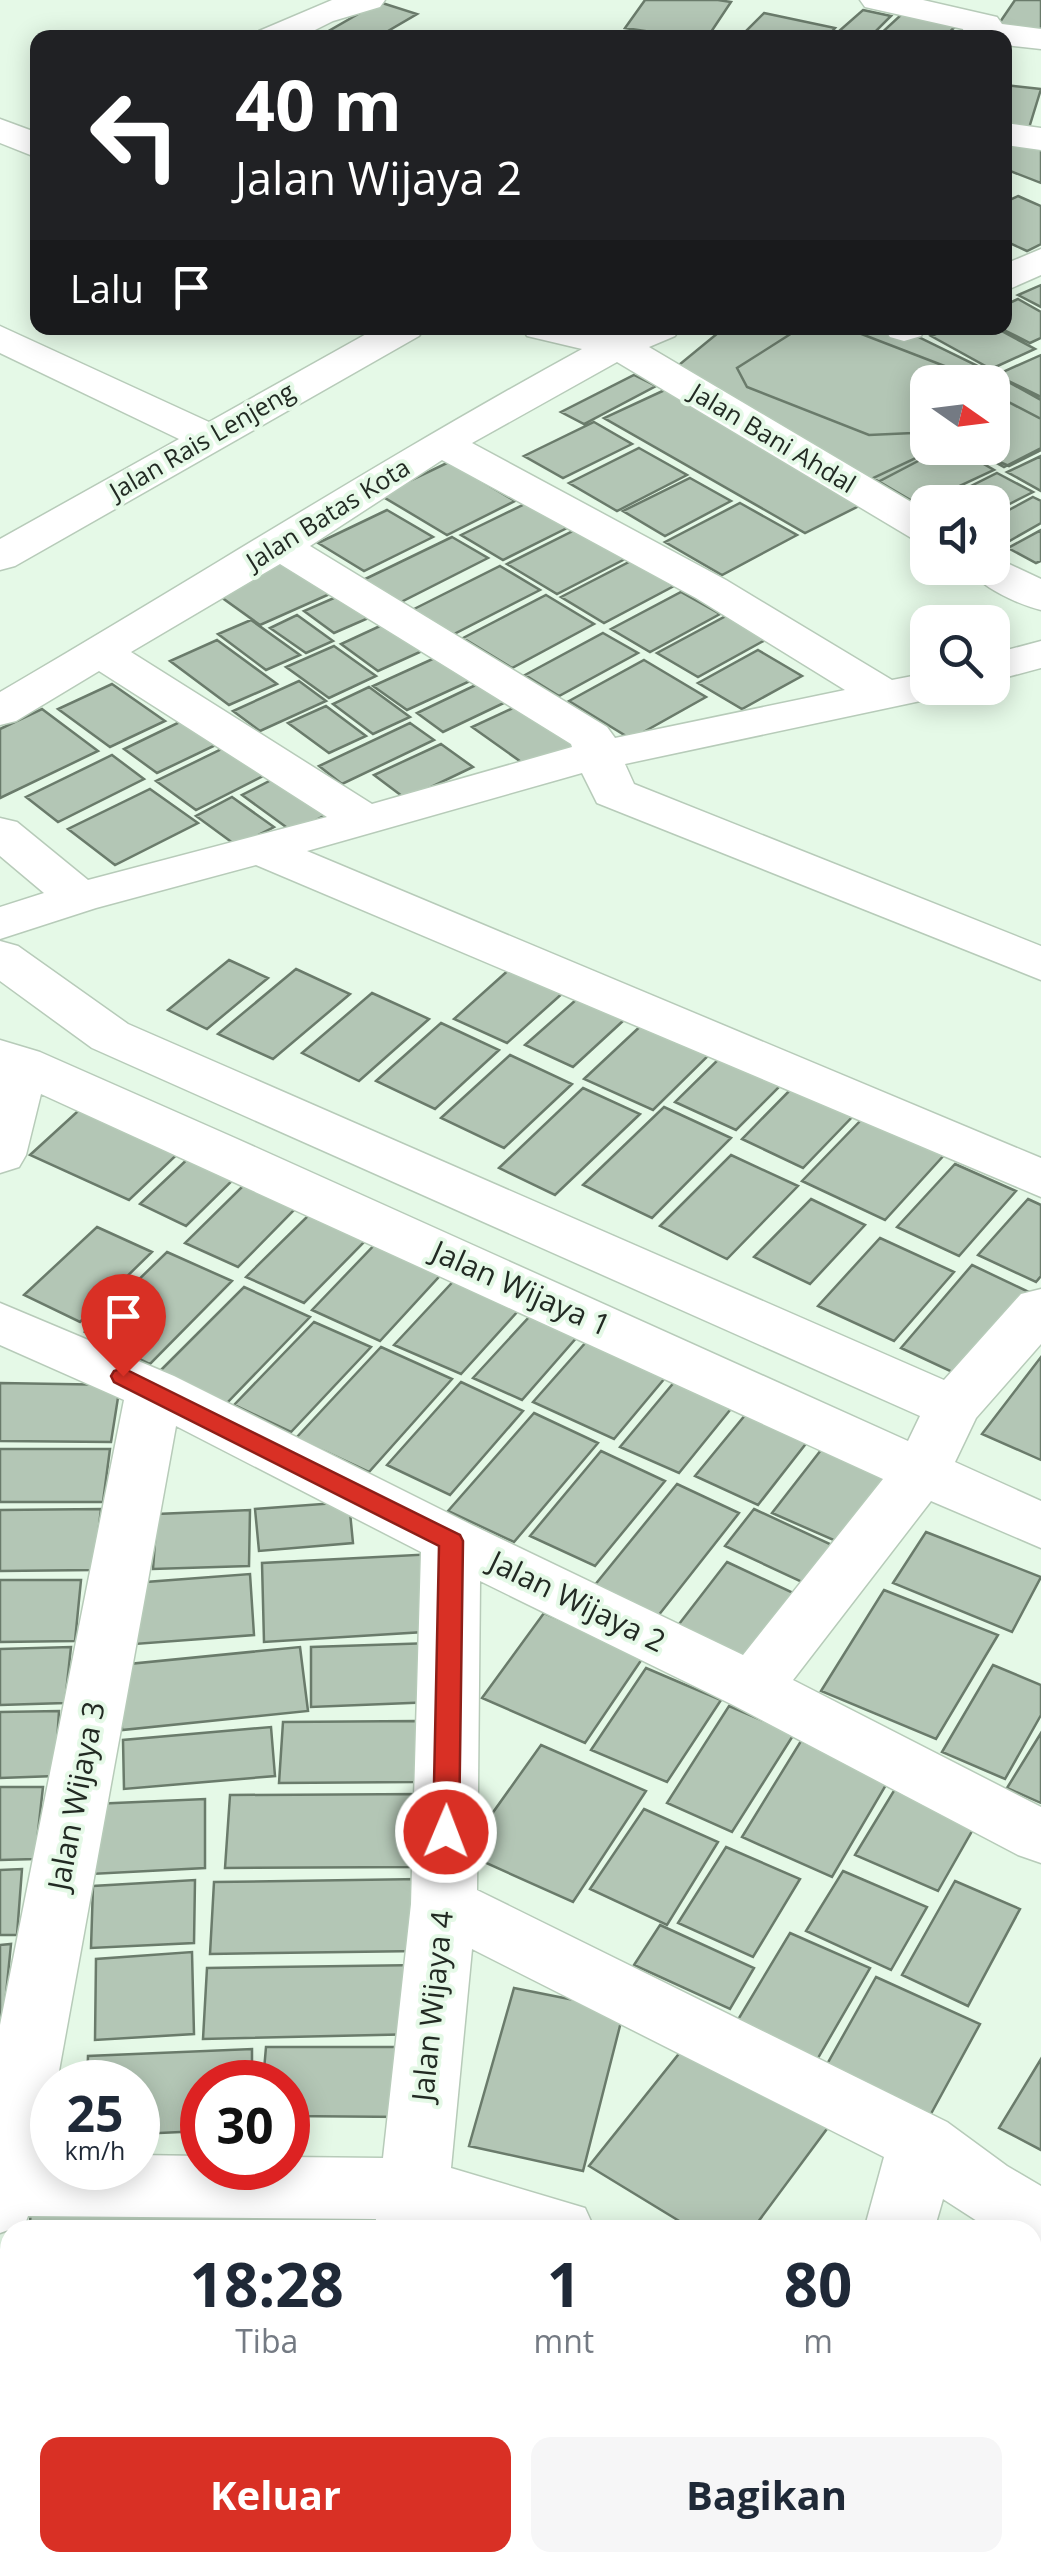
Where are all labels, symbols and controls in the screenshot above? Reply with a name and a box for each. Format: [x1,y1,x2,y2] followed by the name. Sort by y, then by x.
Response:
[235,56,402,152] text: 40 m
[70,70,200,200] icon: left
[235,147,522,208] text: Jalan Wijaya 2
[164,260,219,315] icon: arrive
[70,262,144,314] text: Lalu
[910,365,1010,465] north arrow
[910,365,1010,705] map controls
[101,373,301,508] street label: Jalan Rais Lenjeng
[683,373,863,500] street label: Jalan Bani Ahdal
[237,449,416,578] street label: Jalan Batas Kota
[910,485,1010,585] button: sound
[910,605,1010,705] button: search
[423,1229,617,1345] street label: Jalan Wijaya 1
[81,1274,166,1377] pin
[96,1289,151,1344] icon: arrive
[480,1539,673,1661] street label: Jalan Wijaya 2
[37,1698,114,1896] street label: Jalan Wijaya 3
[394,1780,498,1884] position arrow
[401,1909,462,2106] street label: Jalan Wijaya 4
[180,2060,310,2190] speed limit sign: 30
[66,2079,124,2147] text: 25
[65,2133,125,2167] text: km/h
[190,2243,344,2325] text: 18:28
[547,2243,581,2325] text: 1
[784,2243,852,2325] text: 80
[235,2319,298,2362] text: Tiba
[534,2319,594,2362] text: mnt
[803,2319,833,2362] text: m
[40,2437,511,2552] button: Keluar
[531,2437,1002,2552] button: Bagikan

